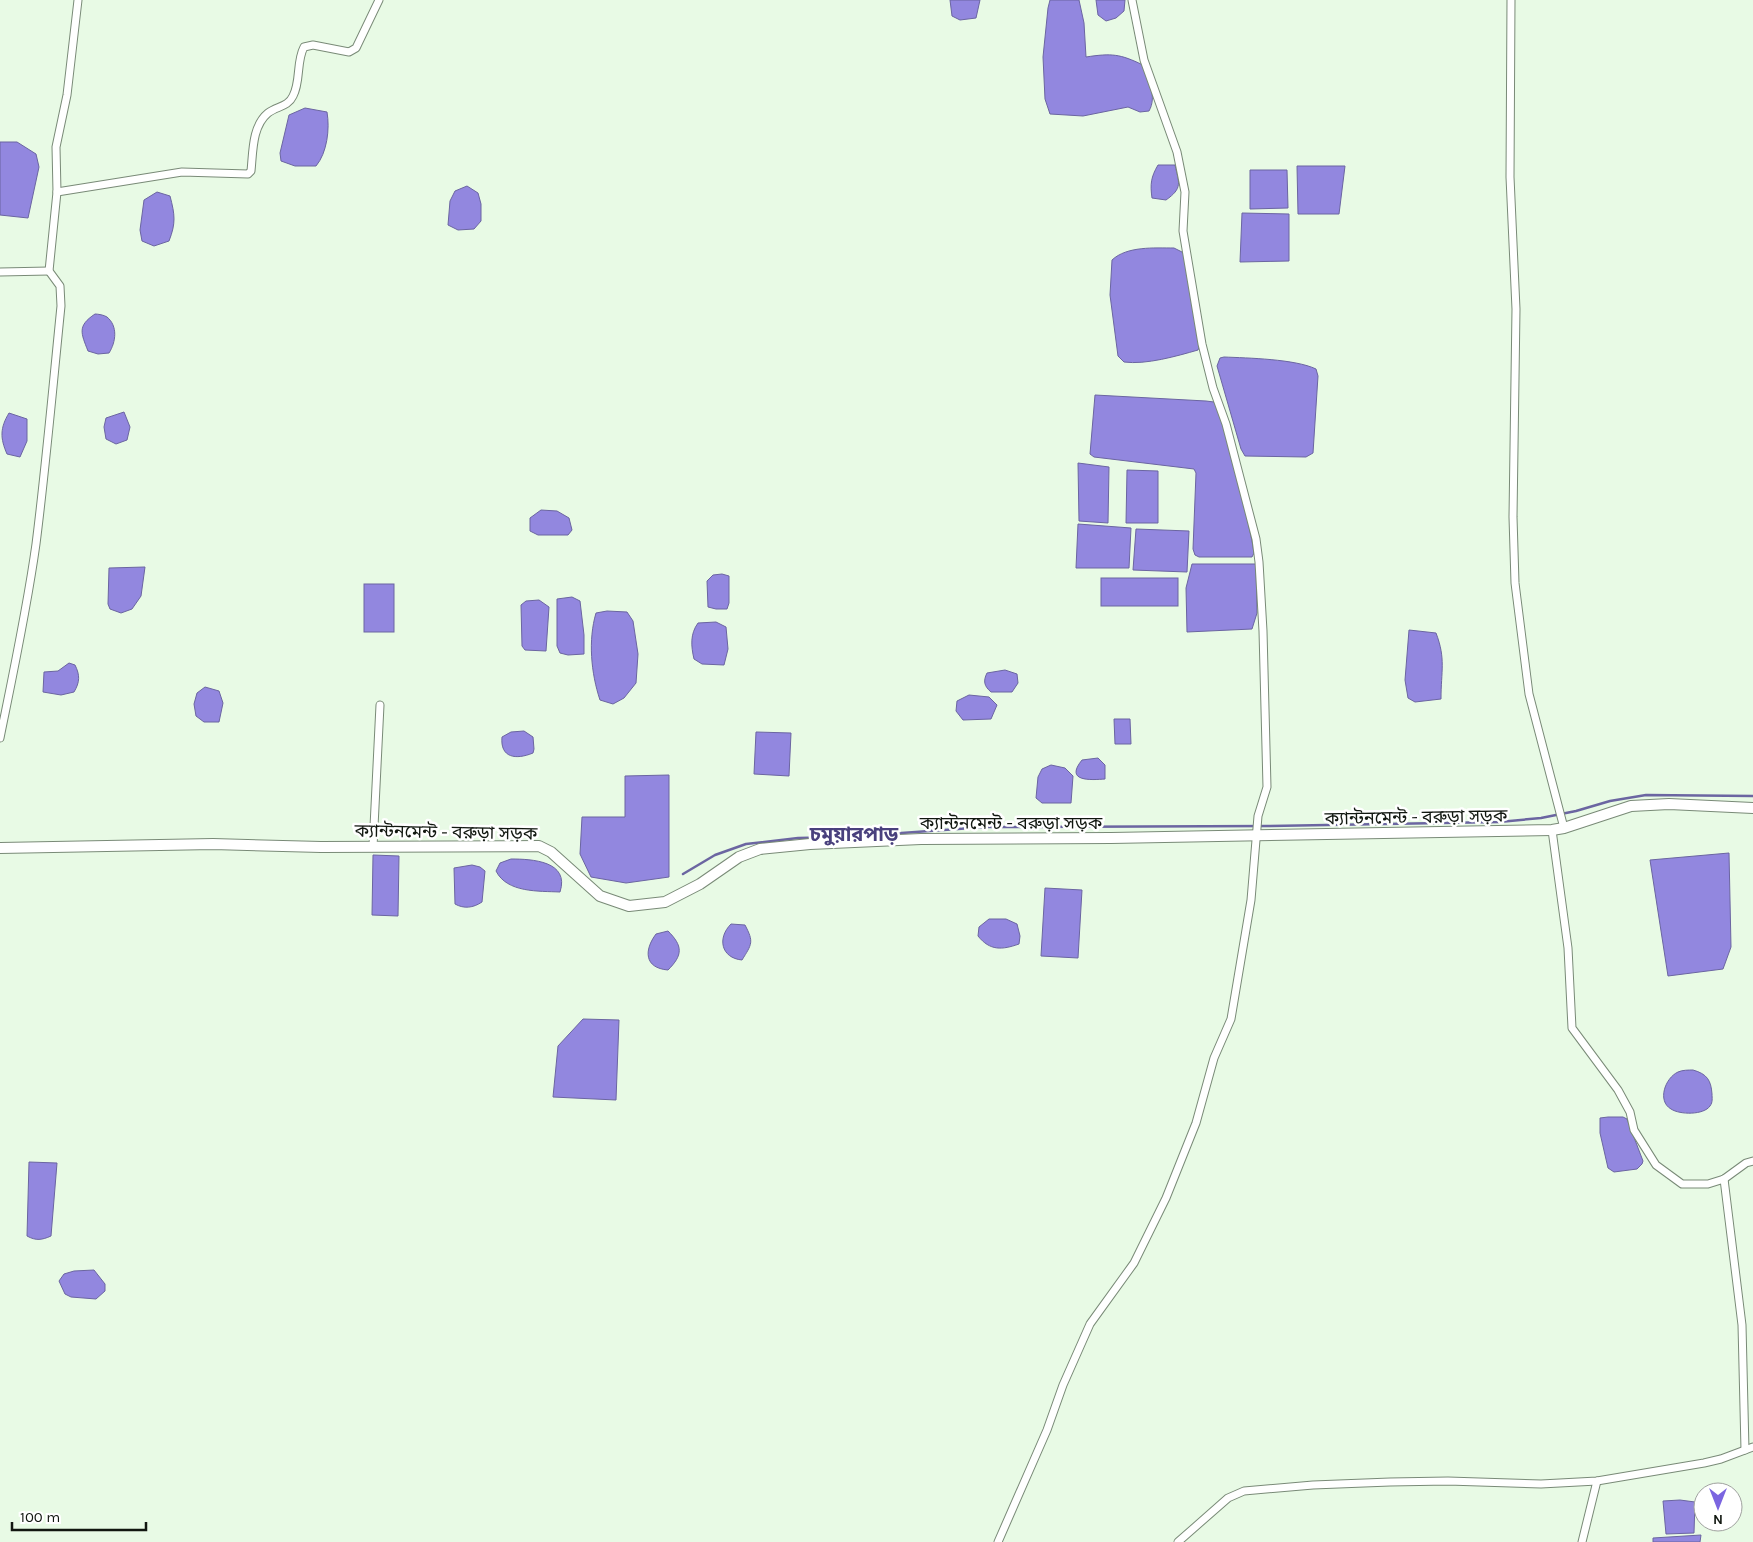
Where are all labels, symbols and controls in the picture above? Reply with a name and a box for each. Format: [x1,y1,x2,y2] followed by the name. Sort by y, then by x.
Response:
[1323,804,1508,830] street label: ক্যান্টনমেন্ট - বরুড়া সড়ক
[919,812,1103,834] street label: ক্যান্টনমেন্ট - বরুড়া সড়ক
[353,819,538,845] street label: ক্যান্টনমেন্ট - বরুড়া সড়ক
[809,823,899,846] district label: চমুয়ারপাড়
[1693,1482,1743,1532] north arrow
[12,1500,146,1532] scale bar
[20,1508,60,1526] text: 100 m
[1713,1511,1723,1528] text: N

